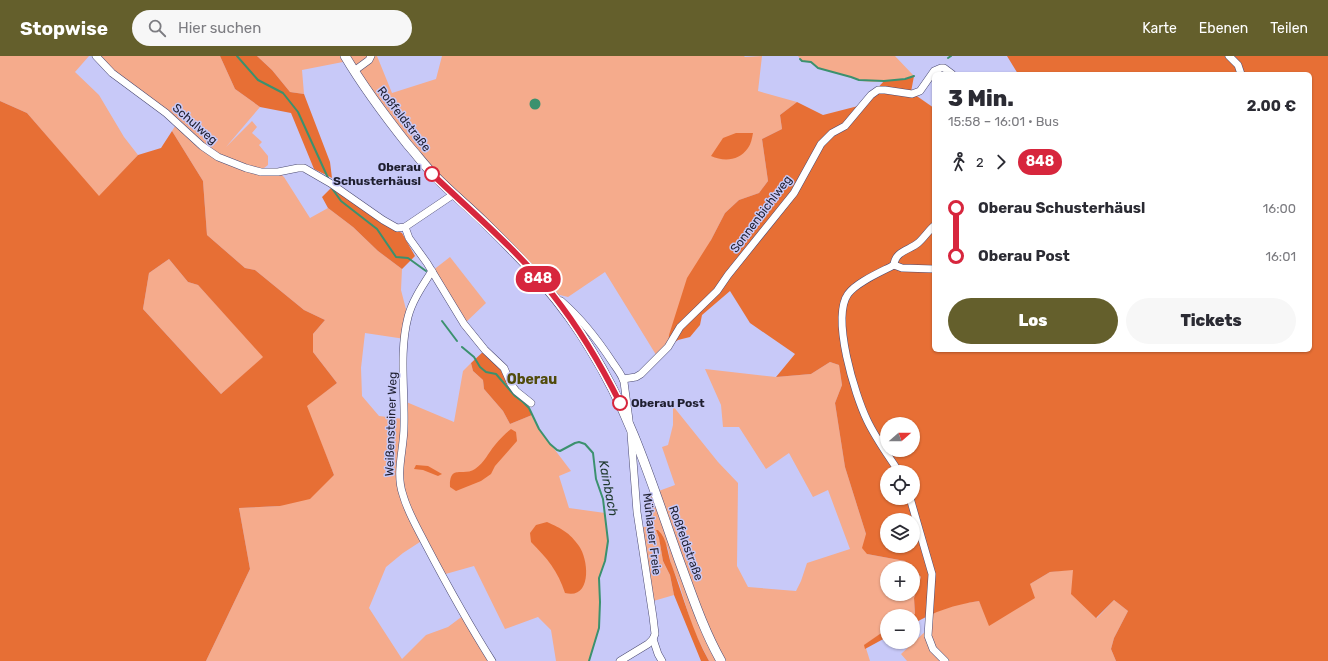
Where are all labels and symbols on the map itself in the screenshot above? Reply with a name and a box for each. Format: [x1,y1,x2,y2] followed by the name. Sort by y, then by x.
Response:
[374,84,434,155] street label: Roßfeldstraße
[170,101,220,147] street label: Schulweg
[333,160,421,188] place label: Oberau Schusterhäusl
[424,166,440,182] marker: Oberau Schusterhäusl
[727,173,795,255] street label: Sonnenbichlweg
[515,266,561,292] line badge: 848
[382,371,400,477] street label: Weißensteiner Weg
[507,371,557,388] district label: Oberau
[612,395,628,411] marker: Oberau Post
[631,396,705,410] place label: Oberau Post
[880,417,920,457] north arrow
[596,459,621,517] water label: Kainbach
[640,492,664,576] street label: Mühlauer Freie
[666,504,706,583] street label: Roßfeldstraße

